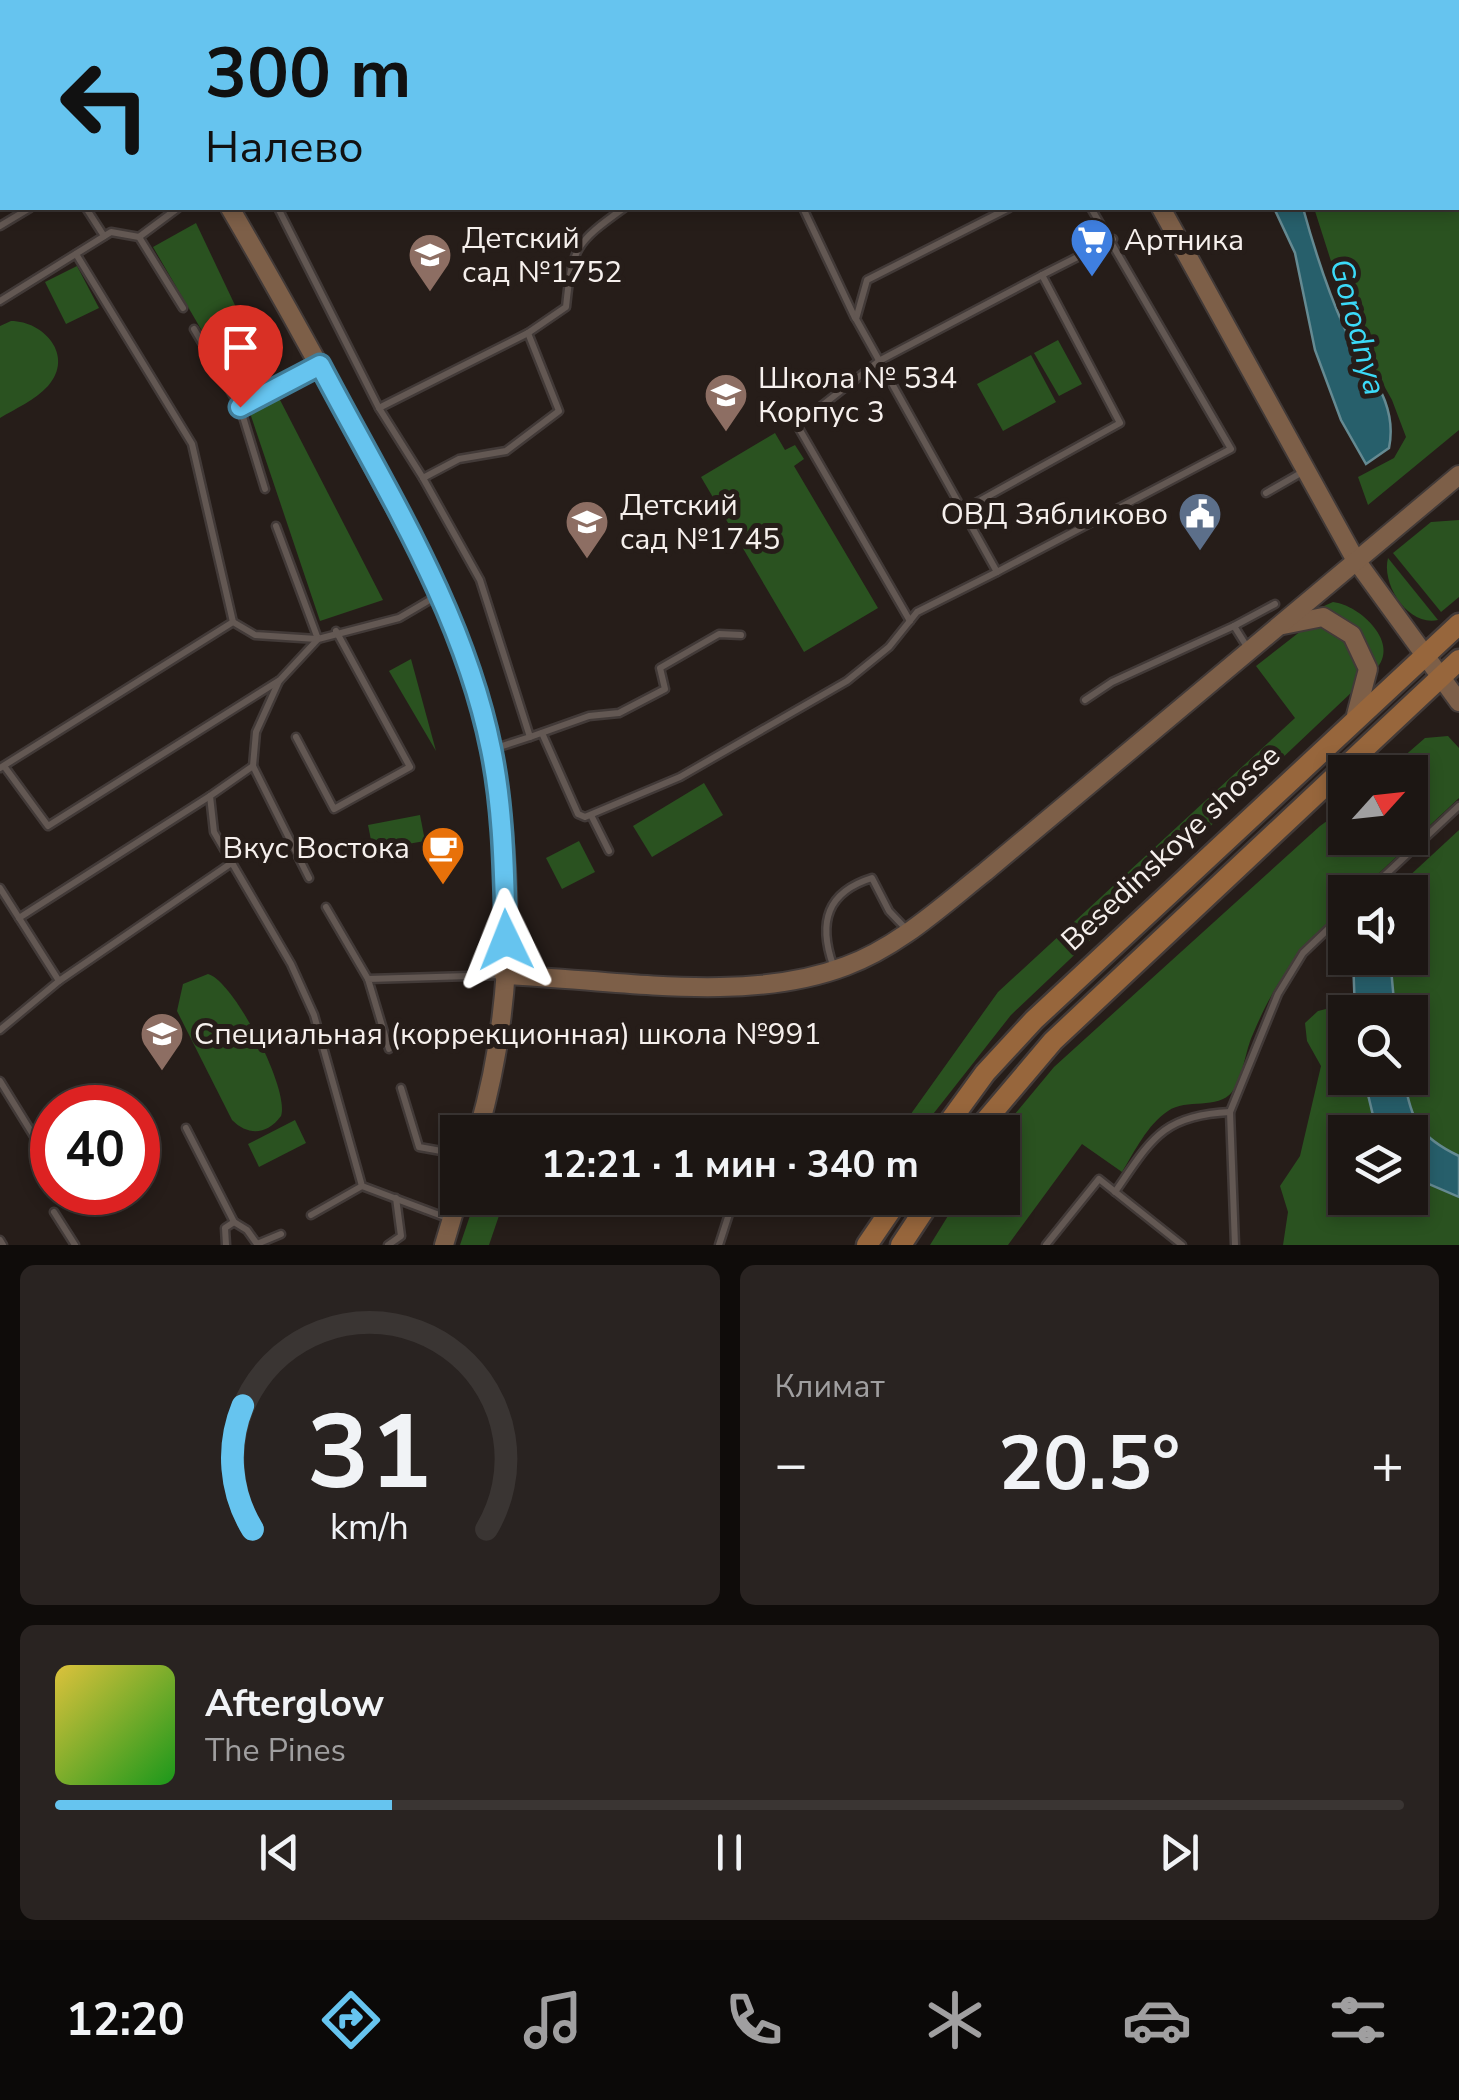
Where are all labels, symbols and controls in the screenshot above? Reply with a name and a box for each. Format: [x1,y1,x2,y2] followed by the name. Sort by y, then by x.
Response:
[205,26,411,122] text: 300 m
[40,40,170,170] icon: left
[205,117,364,178] text: Налево
[1069,217,1115,278] supermarket icon: Артника
[462,218,622,293] place label: Детский сад №1752
[1124,220,1244,261] place label: Артника
[407,232,453,293] school or university icon: Детский сад №1752
[1319,254,1397,400] water label: Gorodnya
[198,305,283,408] pin
[213,320,268,375] icon: arrive
[758,358,957,433] place label: Школа № 534 Корпус 3
[703,372,749,433] school or university icon: Школа № 534 Корпус 3
[620,485,780,560] place label: Детский сад №1745
[1177,491,1223,552] public building icon: ОВД Зябликово
[941,494,1168,535] place label: ОВД Зябликово
[564,499,610,560] school or university icon: Детский сад №1745
[1053,736,1289,960] street label: Besedinskoye shosse
[1328,755,1428,855] north arrow
[1328,755,1428,1215] map controls
[420,825,466,886] cafe icon: Вкус Востока
[223,828,410,869] place label: Вкус Востока
[1328,875,1428,975] button: sound
[454,888,558,992] position arrow
[1328,995,1428,1095] button: search
[139,1011,185,1072] school or university icon: Специальная (коррекционная) школа №991
[194,1014,822,1055] place label: Специальная (коррекционная) школа №991
[30,1085,160,1215] speed limit sign: 40
[1328,1115,1428,1215] button: layers
[541,1139,919,1190] text: 12:21 · 1 мин · 340 m
[775,1365,885,1408] text: Климат
[307,1382,432,1524] text: 31
[998,1413,1180,1515] text: 20.5°
[775,1427,808,1502] text: −
[1371,1427,1404,1502] text: +
[330,1503,409,1552] text: km/h
[205,1678,384,1729] text: Afterglow
[205,1729,346,1772] text: The Pines
[252,1825,307,1880] icon: previous
[702,1825,757,1880] icon: pause
[1152,1825,1207,1880] icon: next
[316,1985,386,2055] icon: directions
[518,1985,588,2055] icon: music
[719,1985,789,2055] icon: phone
[920,1985,990,2055] icon: climate
[1122,1985,1192,2055] icon: car
[1323,1985,1393,2055] icon: filters
[66,1990,185,2051] text: 12:20

